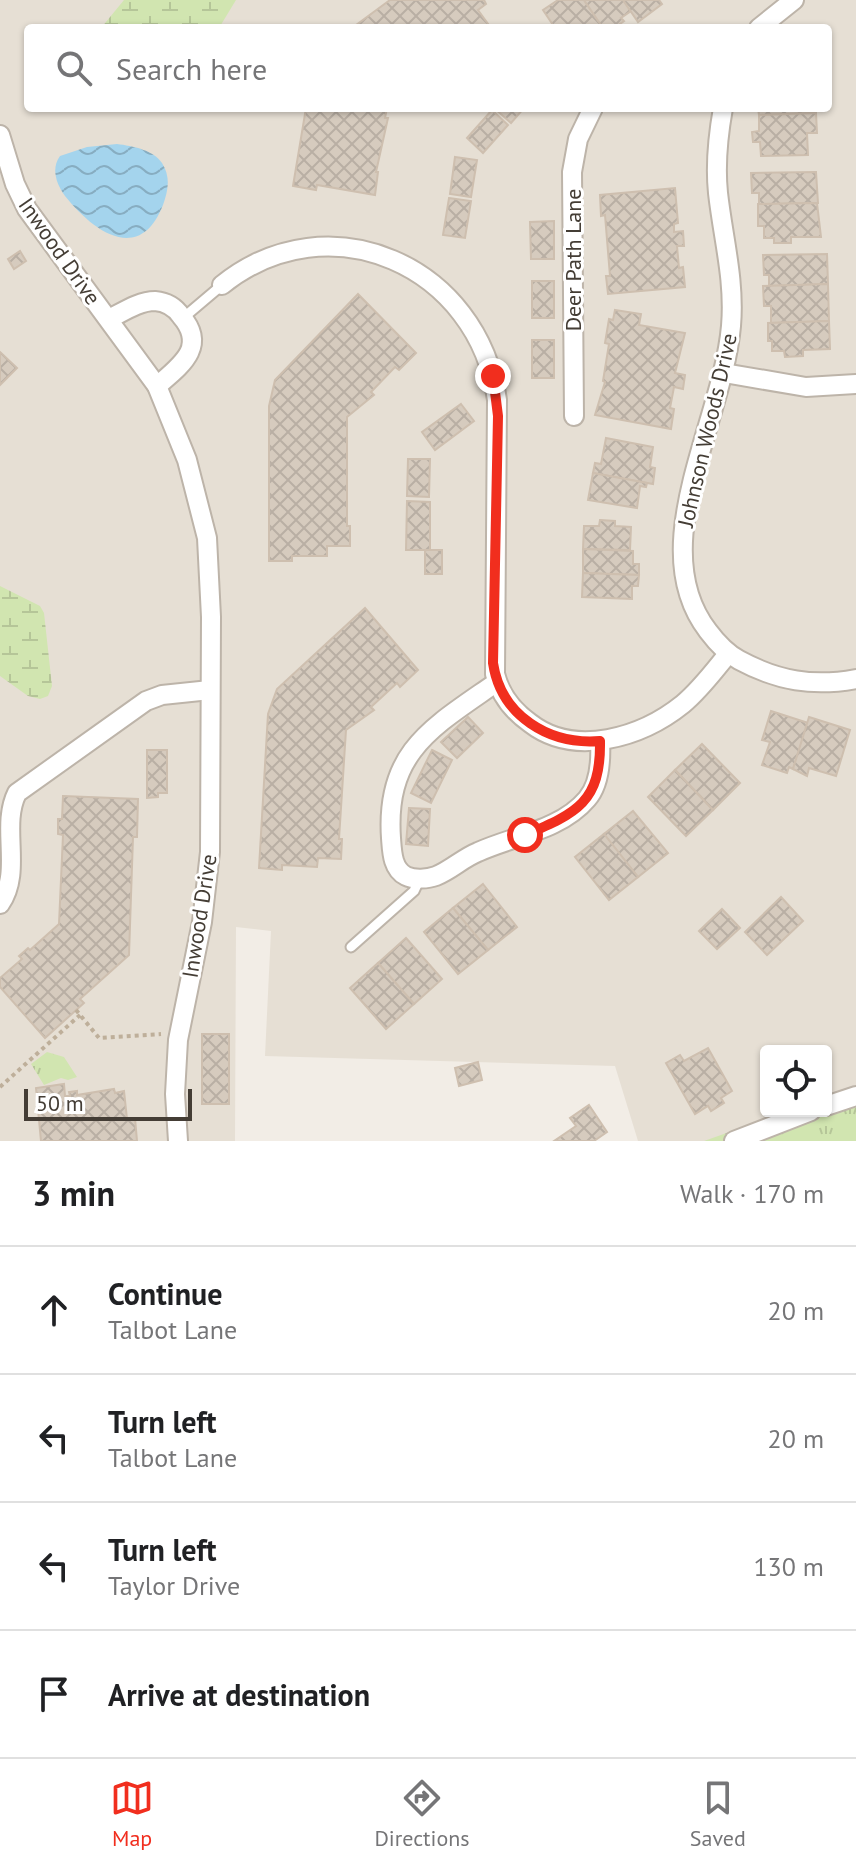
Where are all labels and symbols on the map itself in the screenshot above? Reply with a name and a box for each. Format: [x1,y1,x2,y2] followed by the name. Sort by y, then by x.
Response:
[559,189,587,331] street label: Deer Path Lane
[13,192,107,310] street label: Inwood Drive
[671,330,743,531] street label: Johnson Woods Drive
[475,358,511,394] route end
[507,817,543,853] route start
[175,852,223,980] street label: Inwood Drive
[24,1085,192,1121] scale bar

